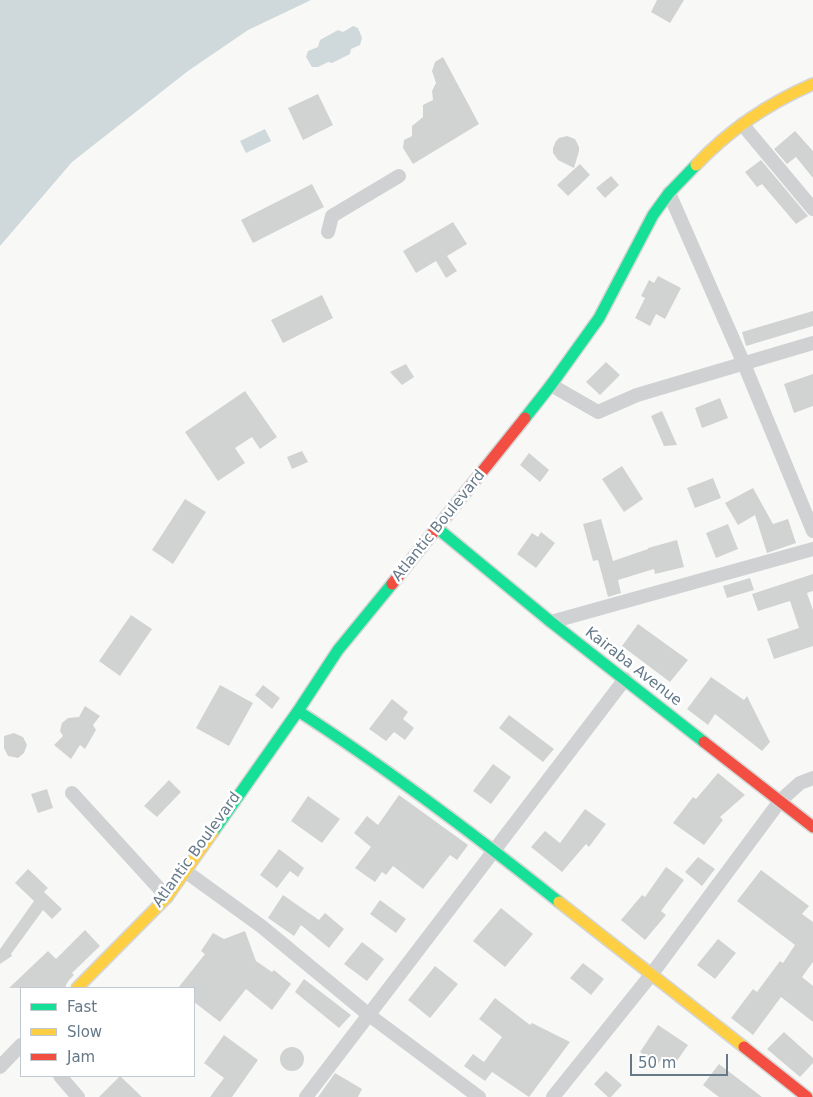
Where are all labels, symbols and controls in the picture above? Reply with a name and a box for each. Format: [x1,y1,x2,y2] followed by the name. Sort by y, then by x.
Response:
[389,467,489,585] street label: Atlantic Boulevard
[581,624,685,710] street label: Kairaba Avenue
[149,789,245,911] street label: Atlantic Boulevard
[20,987,195,1077] legend
[67,998,97,1016] text: Fast
[67,1023,102,1041] text: Slow
[633,1044,730,1076] scale bar
[67,1048,95,1066] text: Jam
[638,1054,676,1072] text: 50 m

